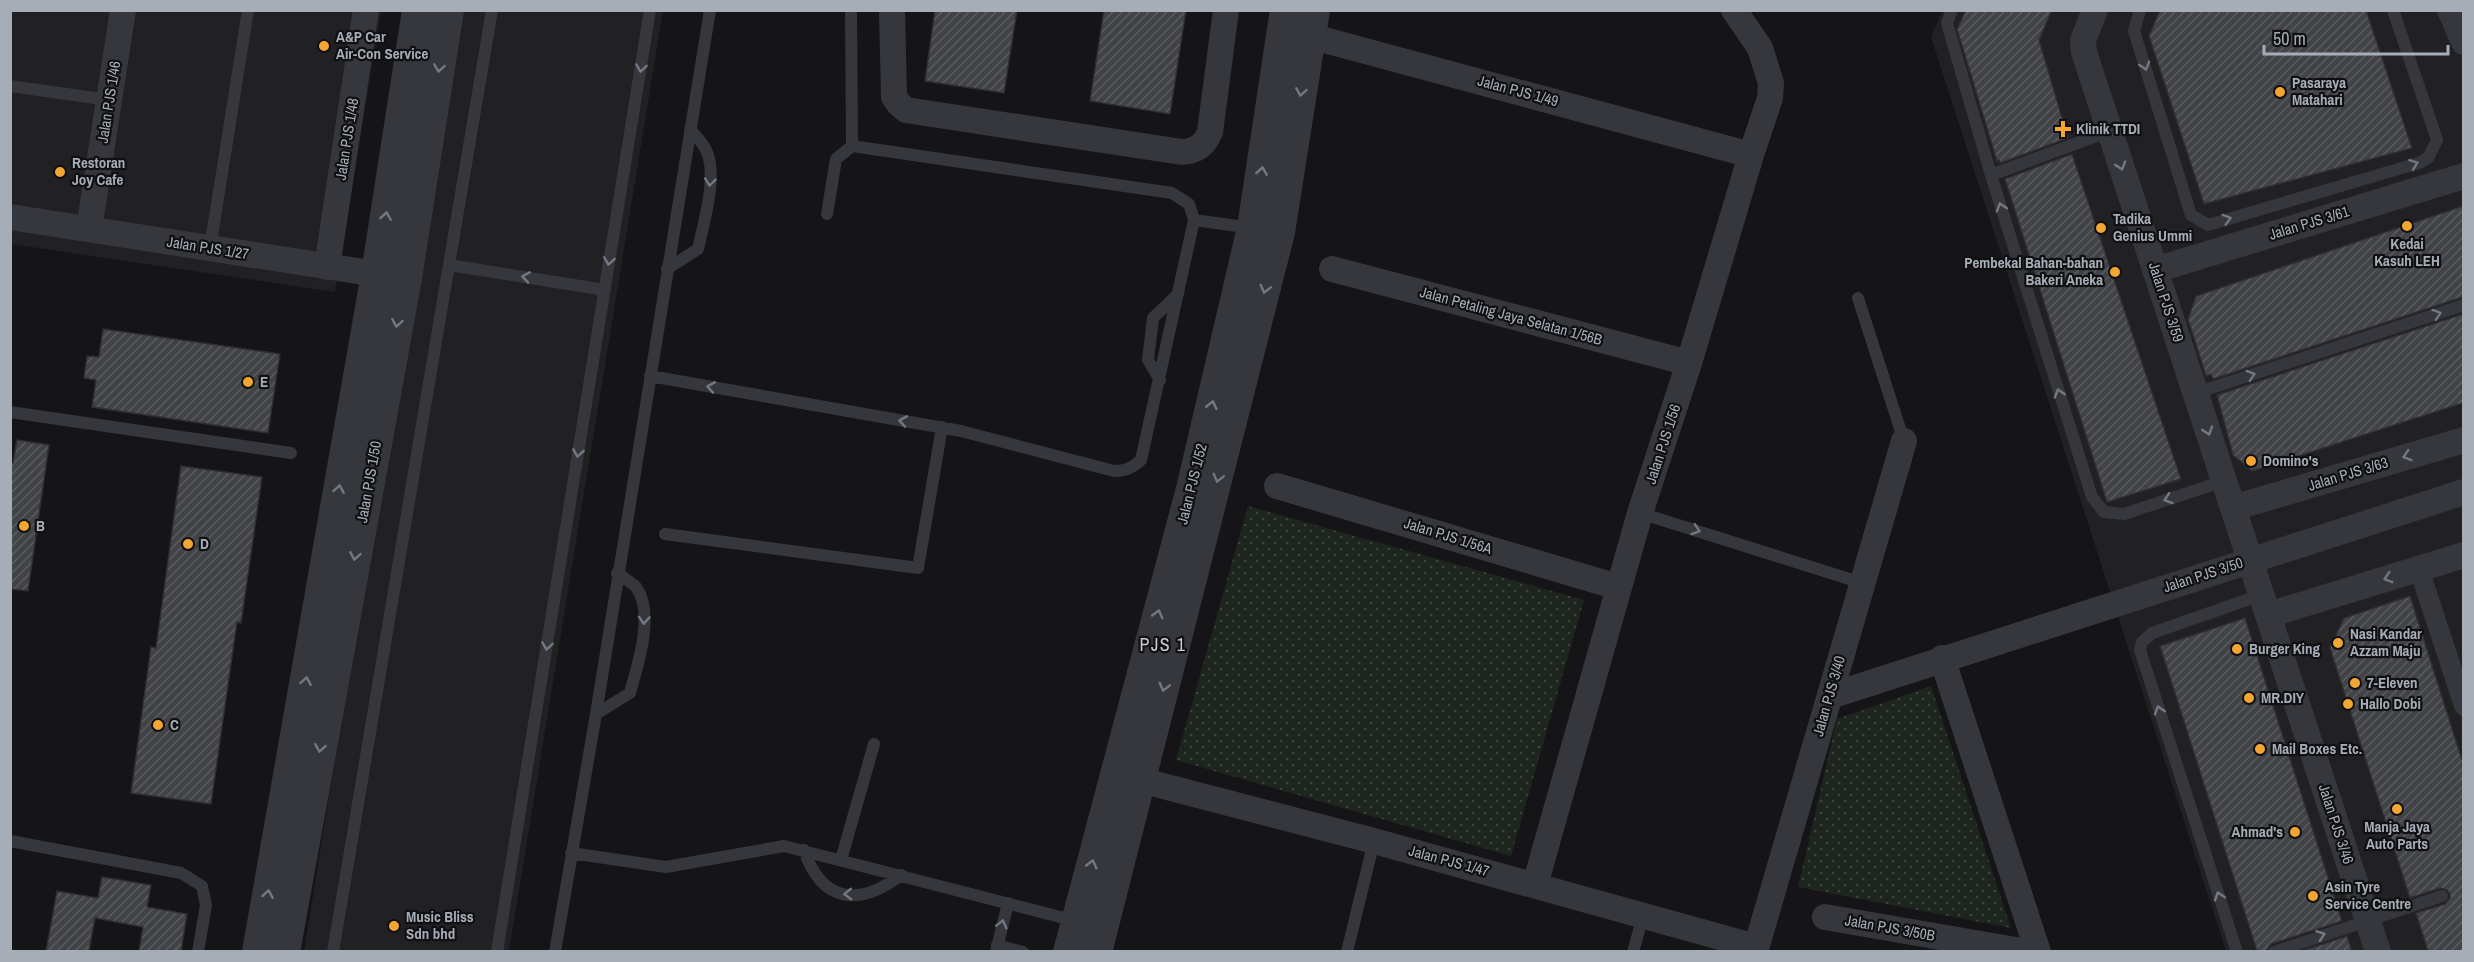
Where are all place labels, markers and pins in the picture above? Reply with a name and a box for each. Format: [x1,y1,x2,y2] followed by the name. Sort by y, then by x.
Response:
[336,26,428,64] place label: A&P Car Air-Con Service
[317,39,331,53] marker: A&P Car Air-Con Service
[2292,72,2346,110] place label: Pasaraya Matahari
[2273,85,2287,99] marker: Pasaraya Matahari
[2076,118,2140,139] place label: Klinik TTDI
[2054,120,2072,138] marker: Klinik TTDI
[72,152,125,190] place label: Restoran Joy Cafe
[53,165,67,179] marker: Restoran Joy Cafe
[2113,208,2192,246] place label: Tadika Genius Ummi
[2400,219,2414,233] marker: Kedai Kasuh LEH
[2094,221,2108,235] marker: Tadika Genius Ummi
[2374,233,2440,271] place label: Kedai Kasuh LEH
[1964,252,2103,290] place label: Pembekal Bahan-bahan Bakeri Aneka
[2108,265,2122,279] marker: Pembekal Bahan-bahan Bakeri Aneka
[260,371,268,392] place label: E
[241,375,255,389] marker: E
[2263,450,2319,471] place label: Domino's
[2244,454,2258,468] marker: Domino's
[36,515,45,536] place label: B
[17,519,31,533] marker: B
[200,533,209,554] place label: D
[181,537,195,551] marker: D
[2350,623,2422,661] place label: Nasi Kandar Azzam Maju
[2331,636,2345,650] marker: Nasi Kandar Azzam Maju
[2249,638,2321,659] place label: Burger King
[2230,642,2244,656] marker: Burger King
[2367,672,2418,693] place label: 7-Eleven
[2348,676,2362,690] marker: 7-Eleven
[2261,687,2305,708] place label: MR.DIY
[2242,691,2256,705] marker: MR.DIY
[2360,693,2421,714] place label: Hallo Dobi
[2341,697,2355,711] marker: Hallo Dobi
[170,714,179,735] place label: C
[151,718,165,732] marker: C
[2272,738,2362,759] place label: Mail Boxes Etc.
[2253,742,2267,756] marker: Mail Boxes Etc.
[2390,802,2404,816] marker: Manja Jaya Auto Parts
[2364,816,2430,854] place label: Manja Jaya Auto Parts
[2232,821,2283,842] place label: Ahmad's
[2288,825,2302,839] marker: Ahmad's
[2325,876,2411,914] place label: Asin Tyre Service Centre
[2306,889,2320,903] marker: Asin Tyre Service Centre
[406,906,474,944] place label: Music Bliss Sdn bhd
[387,919,401,933] marker: Music Bliss Sdn bhd

